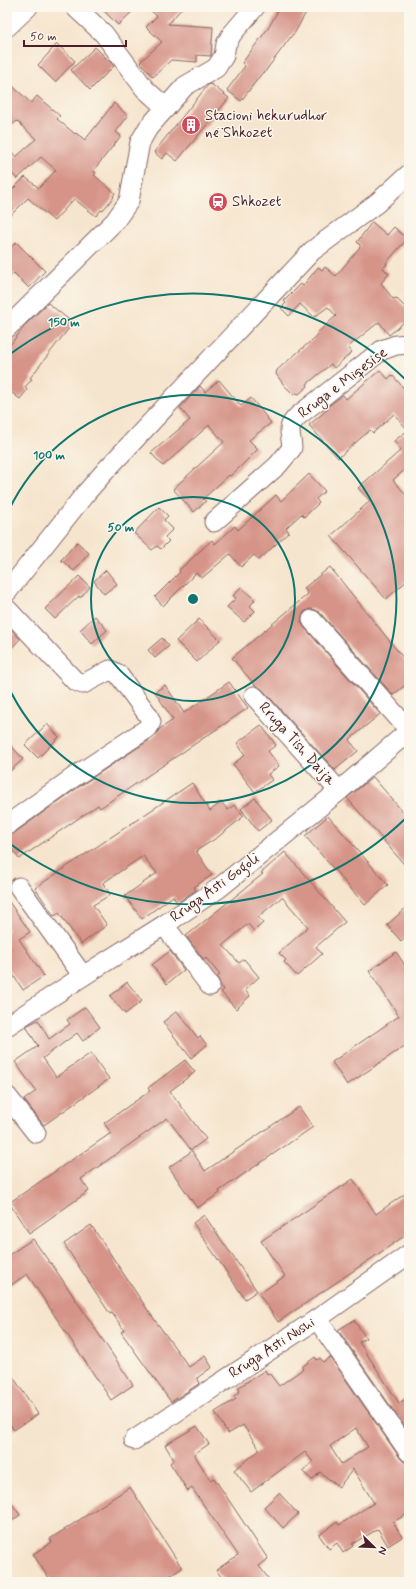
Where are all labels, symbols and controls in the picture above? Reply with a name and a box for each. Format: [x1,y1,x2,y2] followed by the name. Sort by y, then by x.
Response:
[24,22,126,48] scale bar
[30,29,57,45] text: 50 m
[205,106,327,143] place label: Stacioni hekurudhor në Shkozet
[180,114,202,136] building icon: Stacioni hekurudhor në Shkozet
[207,191,229,213] station icon: Shkozet
[232,192,282,212] place label: Shkozet
[48,315,80,331] text: 150 m
[294,343,392,424] street label: Rruga e Miqesise
[33,448,66,464] text: 100 m
[108,520,135,536] text: 50 m
[186,592,200,606] centre of rings
[253,698,341,791] street label: Rruga Tish Daija
[166,849,264,928] street label: Rruga Asti Gogoli
[225,1313,319,1384] street label: Rruga Asti Nushi
[354,1527,394,1567] north arrow
[374,1544,390,1557] text: N

